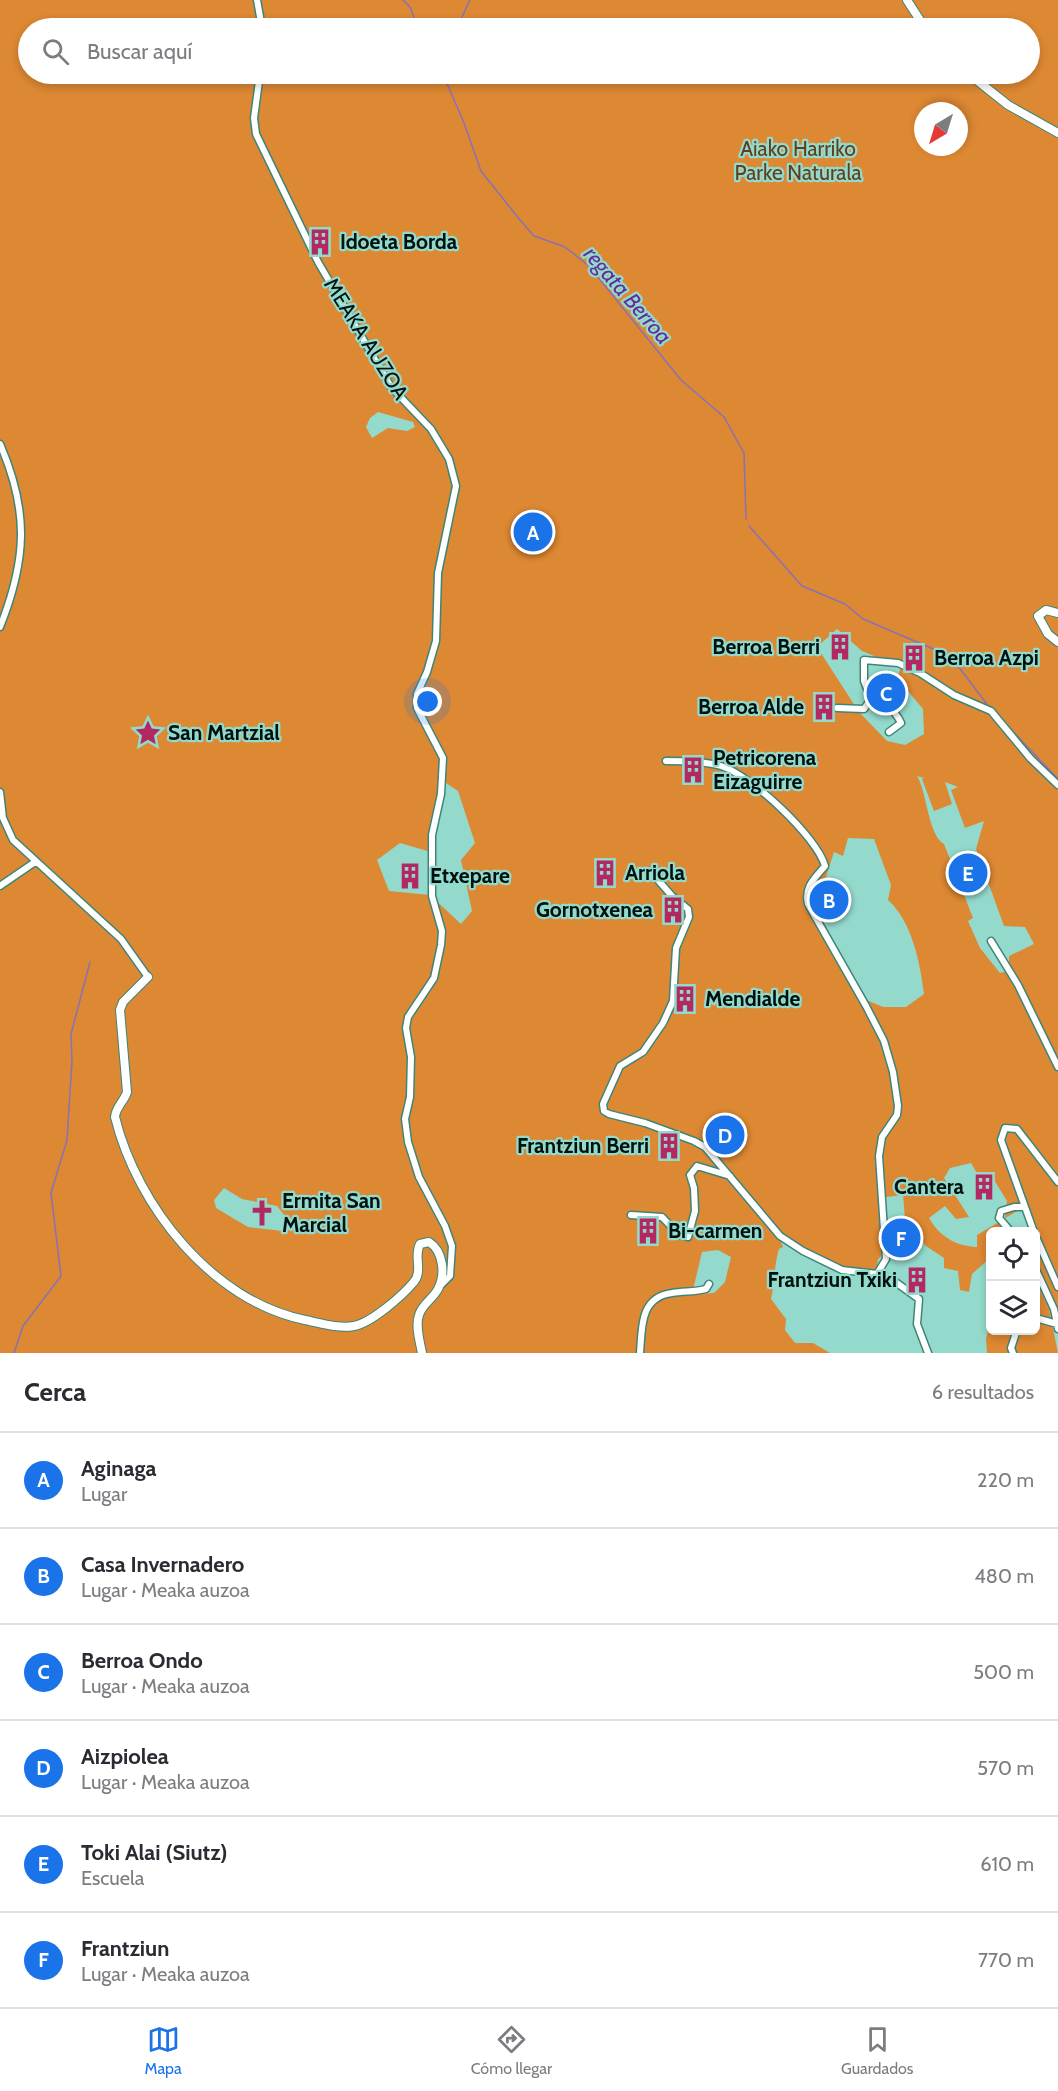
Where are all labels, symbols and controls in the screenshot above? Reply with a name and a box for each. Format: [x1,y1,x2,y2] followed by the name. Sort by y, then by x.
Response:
[18,18,1040,84] search box
[39,35,72,68] icon: search
[87,38,192,65] text: Buscar aquí
[914,102,968,156] north arrow
[735,136,862,185] park label: Aiako Harriko Parke Naturala
[305,227,335,257] building icon: Idoeta Borda
[340,229,458,254] place label: Idoeta Borda
[578,241,677,350] water label: regata Berroa
[319,273,414,404] street label: MEAKA AUZOA
[514,510,552,554] pin: A
[825,632,855,662] building icon: Berroa Berri
[712,634,820,659] place label: Berroa Berri
[899,643,929,673] building icon: Berroa Azpi
[934,645,1039,670] place label: Berroa Azpi
[866,670,906,716] pin: C
[413,687,442,716] your location
[809,692,839,722] building icon: Berroa Alde
[698,694,804,719] place label: Berroa Alde
[133,718,163,748] place icon: San Martzial
[168,720,280,745] place label: San Martzial
[713,745,817,794] place label: Petricorena Eizaguirre
[678,755,708,785] building icon: Petricorena Eizaguirre
[948,850,988,896] pin: E
[590,858,620,888] building icon: Arriola
[625,860,686,885] place label: Arriola
[395,861,425,891] building icon: Etxepare
[430,863,510,888] place label: Etxepare
[810,878,848,922] pin: B
[658,895,688,925] building icon: Gornotxenea
[536,897,654,922] place label: Gornotxenea
[670,984,700,1014] building icon: Mendialde
[705,986,801,1011] place label: Mendialde
[706,1112,744,1158] pin: D
[654,1131,684,1161] building icon: Frantziun Berri
[517,1133,649,1158] place label: Frantziun Berri
[969,1172,999,1202] building icon: Cantera
[894,1174,965,1199] place label: Cantera
[282,1188,381,1237] place label: Ermita San Marcial
[247,1198,277,1228] church icon: Ermita San Marcial
[633,1216,663,1246] building icon: Bi-carmen
[882,1216,920,1260] pin: F
[668,1218,762,1243] place label: Bi-carmen
[986,1227,1040,1335] map controls
[986,1227,1040,1281] button: locate
[902,1265,932,1295] building icon: Frantziun Txiki
[767,1267,897,1292] place label: Frantziun Txiki
[986,1281,1040,1335] button: layers
[24,1376,86,1408] text: Cerca
[932,1380,1034,1404] text: 6 resultados
[81,1455,156,1482] text: Aginaga
[37,1468,50,1492] text: A
[977,1468,1034,1492] text: 220 m
[81,1482,127,1506] text: Lugar
[81,1551,244,1578] text: Casa Invernadero
[37,1564,50,1588] text: B
[974,1564,1034,1588] text: 480 m
[81,1578,250,1602] text: Lugar · Meaka auzoa
[81,1647,203,1674] text: Berroa Ondo
[37,1660,50,1684] text: C
[973,1660,1034,1684] text: 500 m
[81,1674,250,1698] text: Lugar · Meaka auzoa
[81,1743,169,1770] text: Aizpiolea
[36,1756,51,1780] text: D
[977,1756,1034,1780] text: 570 m
[81,1770,250,1794] text: Lugar · Meaka auzoa
[81,1839,228,1866] text: Toki Alai (Siutz)
[38,1852,49,1876] text: E
[980,1852,1034,1876] text: 610 m
[81,1866,144,1890] text: Escuela
[81,1935,169,1962] text: Frantziun
[38,1948,49,1972] text: F
[978,1948,1034,1972] text: 770 m
[81,1962,250,1986] text: Lugar · Meaka auzoa
[145,2023,182,2078] tab: Mapa
[471,2023,552,2078] tab: Cómo llegar
[841,2023,913,2078] tab: Guardados

